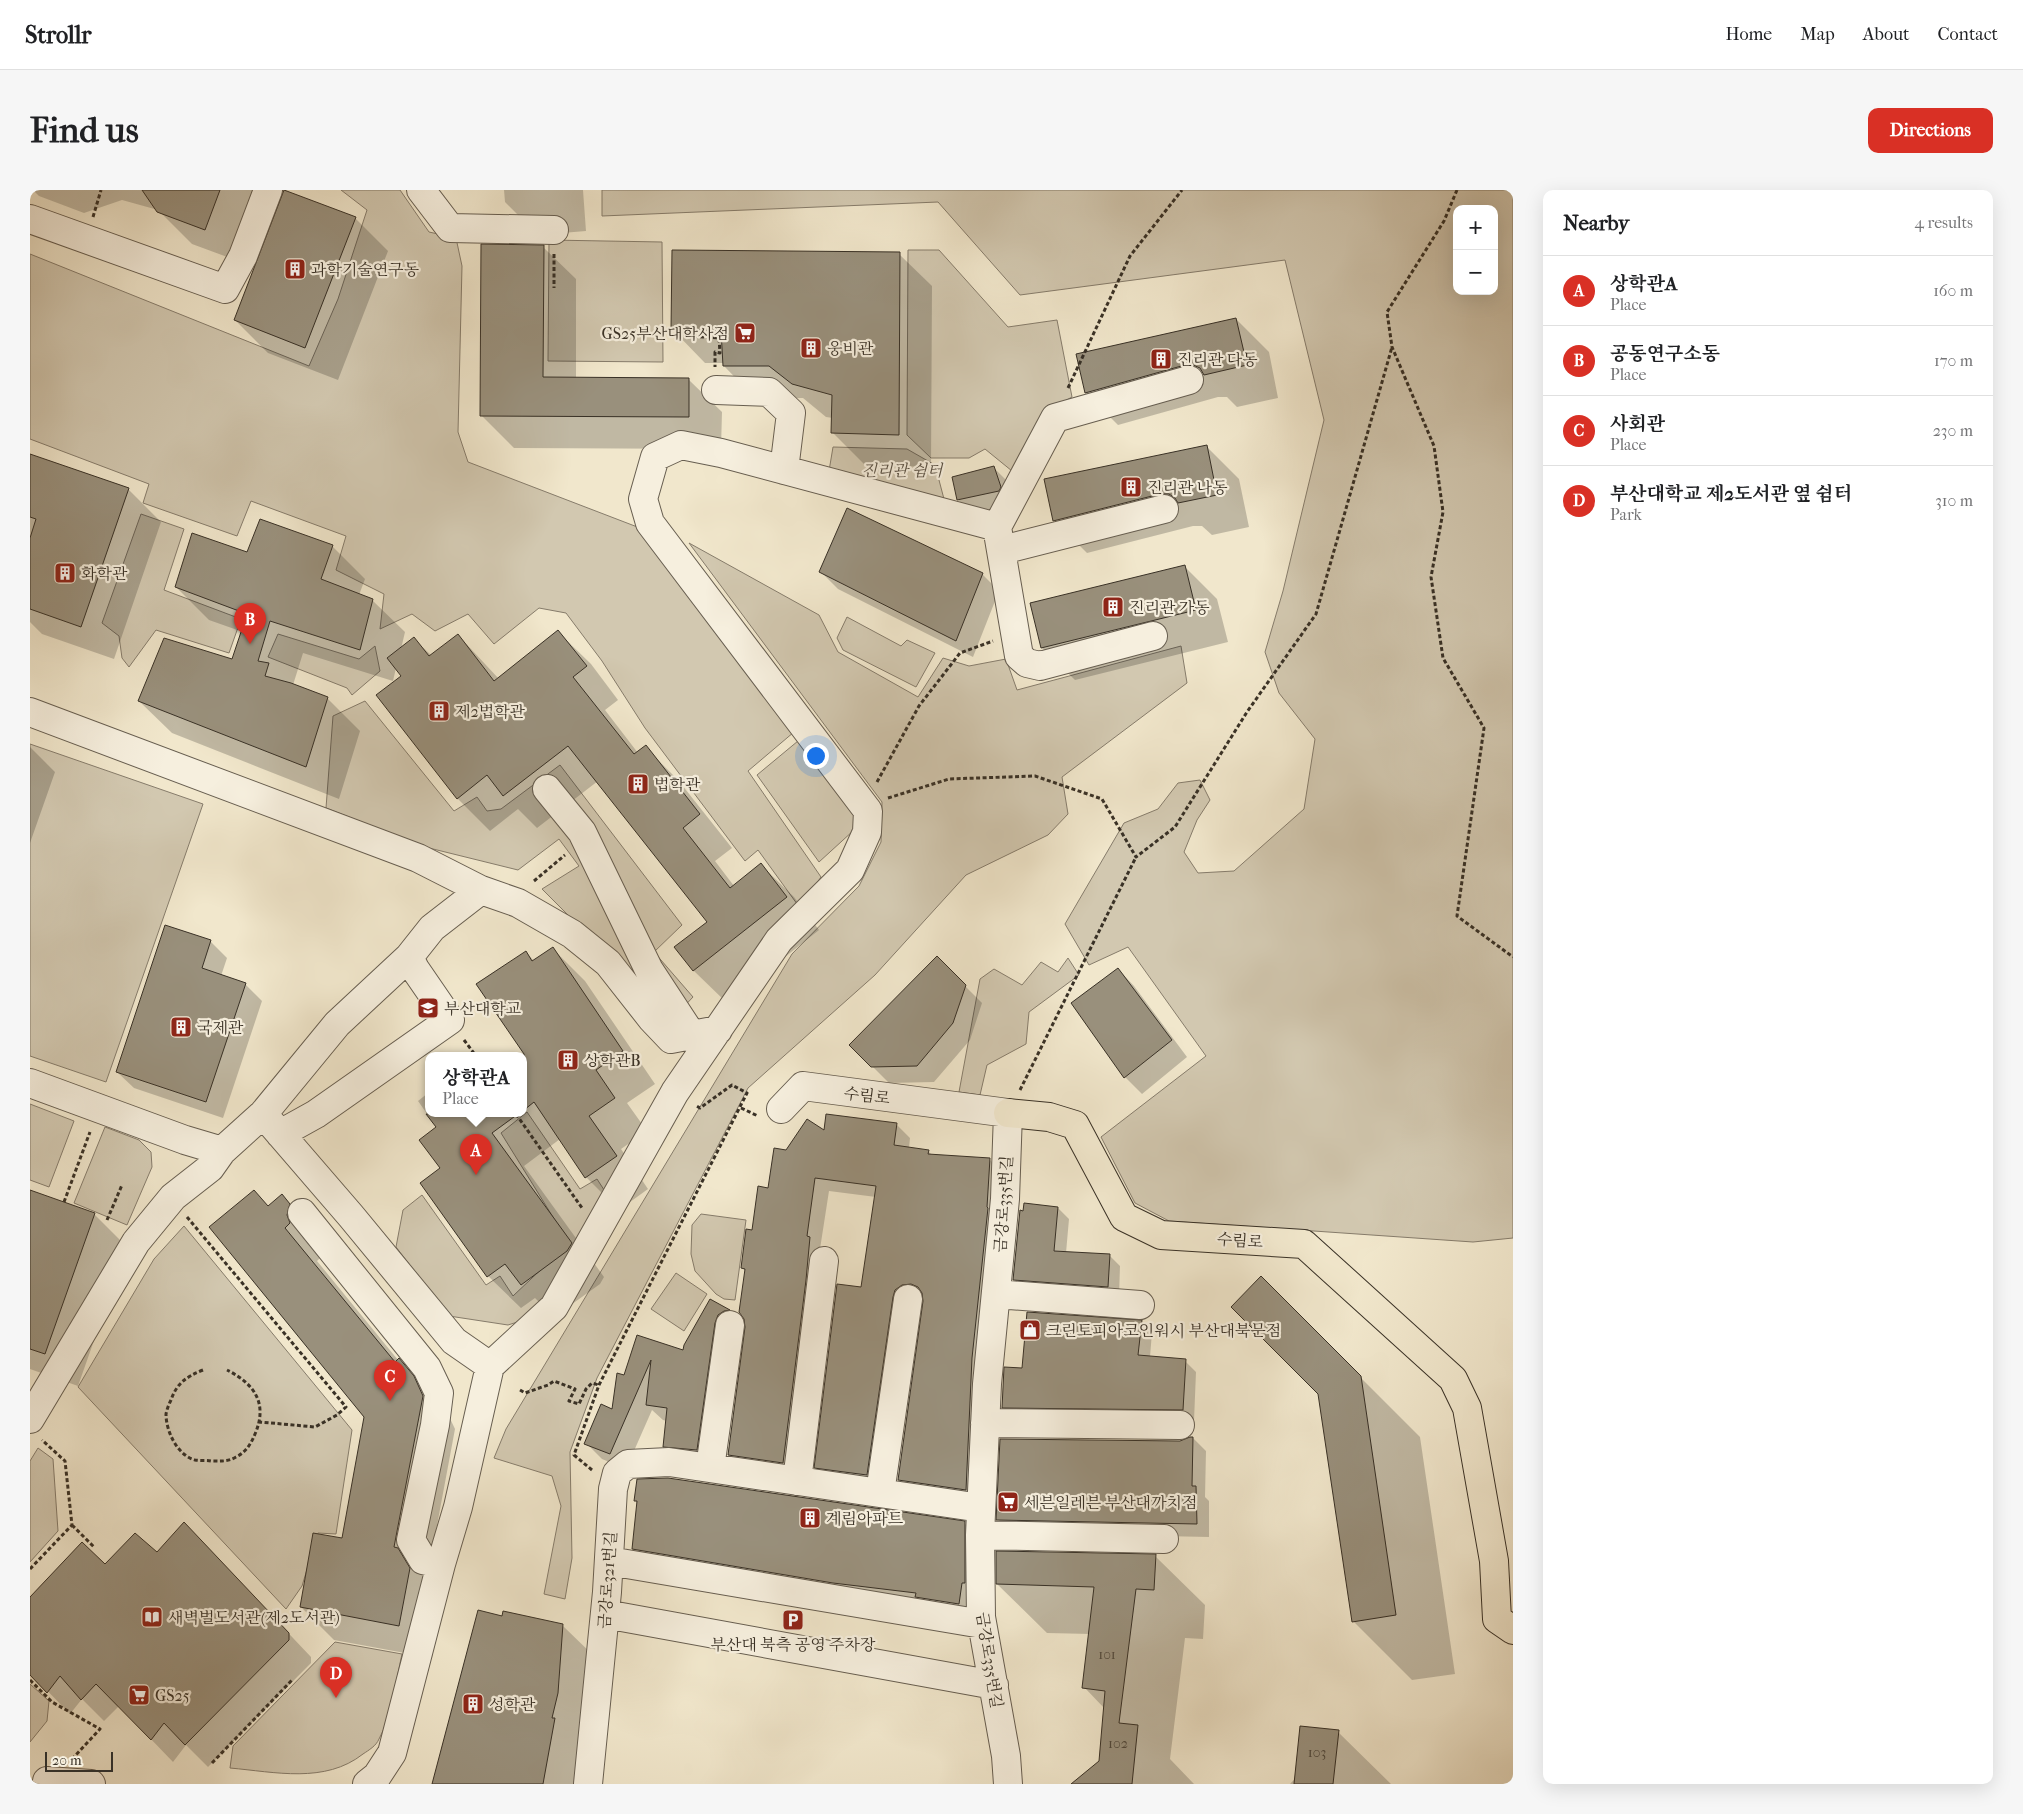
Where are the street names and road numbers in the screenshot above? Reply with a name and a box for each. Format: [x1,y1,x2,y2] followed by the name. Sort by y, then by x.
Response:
[843,1083,892,1108] street label: 수림로
[991,1155,1016,1253] street label: 금강로335번길
[1216,1229,1264,1252] street label: 수림로
[595,1531,620,1629] street label: 금강로321번길
[973,1611,1007,1710] street label: 금강로335번길

